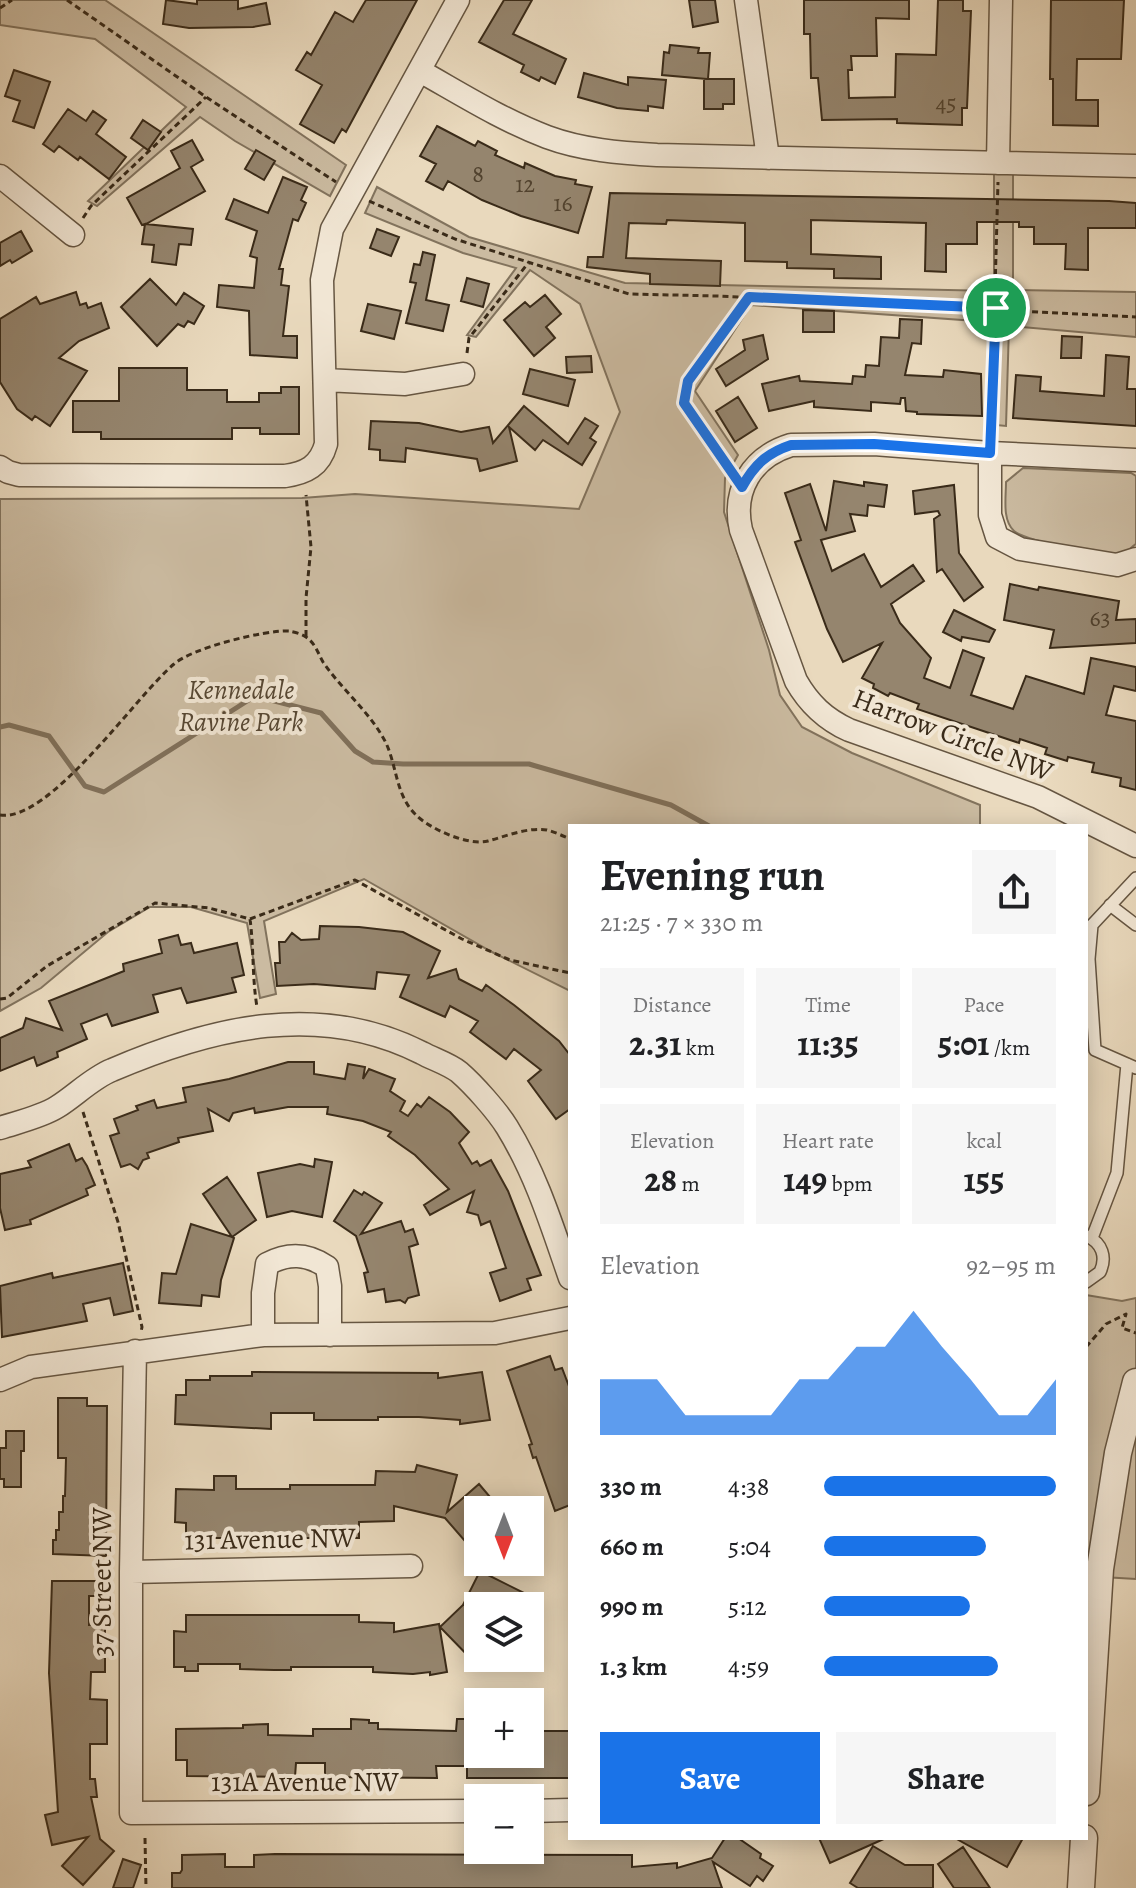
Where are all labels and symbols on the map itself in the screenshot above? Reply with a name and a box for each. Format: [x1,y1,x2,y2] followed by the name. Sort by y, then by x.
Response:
[935,87,957,119] house number: 45
[472,158,484,190] house number: 8
[515,168,535,200] house number: 12
[553,187,573,219] house number: 16
[962,274,1030,342] pin
[1089,602,1111,634] house number: 63
[179,671,303,741] park label: Kennedale Ravine Park
[847,679,1060,791] street label: Harrow Circle NW
[464,1496,544,1576] north arrow
[83,1506,121,1657] street label: 37 Street NW
[184,1518,357,1559] street label: 131 Avenue NW
[211,1763,400,1801] street label: 131A Avenue NW

